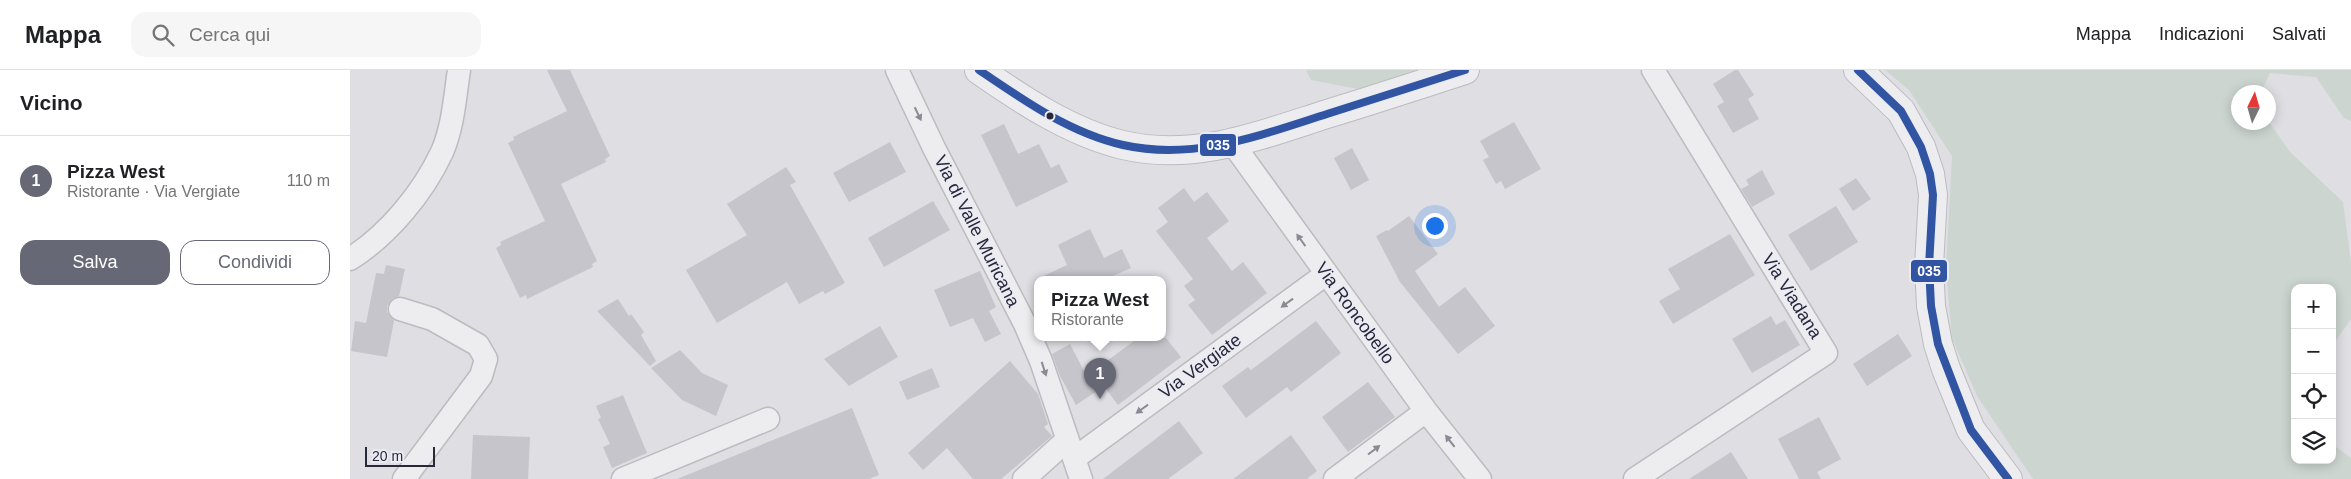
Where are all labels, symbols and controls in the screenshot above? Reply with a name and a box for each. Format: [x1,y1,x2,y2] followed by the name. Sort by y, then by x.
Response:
[131,12,481,57] search box
[25,21,101,48] text: Mappa
[149,21,177,49] icon: search
[189,24,270,45] text: Cerca qui
[2076,24,2131,44] text: Mappa
[2159,24,2244,44] text: Indicazioni
[2272,24,2326,44] text: Salvati
[2231,85,2276,130] north arrow
[20,91,83,114] text: Vicino
[914,107,922,121] one-way arrow
[1045,111,1055,121] unlabelled marker
[1199,133,1237,157] line badge: 035
[1206,137,1230,153] text: 035
[930,152,1024,311] street label: Via di Valle Muricana
[67,161,165,182] text: Pizza West
[32,172,40,189] text: 1
[287,172,330,189] text: 110 m
[67,183,240,200] text: Ristorante · Via Vergiate
[1422,213,1448,239] your location
[1296,234,1307,247] one-way arrow
[20,240,170,285] button: Salva
[180,240,330,285] button: Condividi
[1758,250,1827,343] street label: Via Viadana
[1311,258,1399,368] street label: Via Roncobello
[1910,259,1948,283] line badge: 035
[1917,263,1941,279] text: 035
[1034,276,1166,341] popup
[2291,284,2336,464] map controls
[2291,284,2336,329] button: +
[1051,289,1149,310] text: Pizza West
[1280,297,1293,307] one-way arrow
[1051,311,1124,328] text: Ristorante
[1155,329,1245,403] street label: Via Vergiate
[2291,329,2336,374] button: −
[1084,358,1116,399] pin: 1
[1041,362,1049,377] one-way arrow
[2291,374,2336,419] button: locate
[1136,404,1149,415] one-way arrow
[2291,419,2336,464] button: layers
[1444,435,1455,448] one-way arrow
[365,444,435,467] scale bar
[1367,445,1381,455] one-way arrow
[372,448,403,464] text: 20 m

